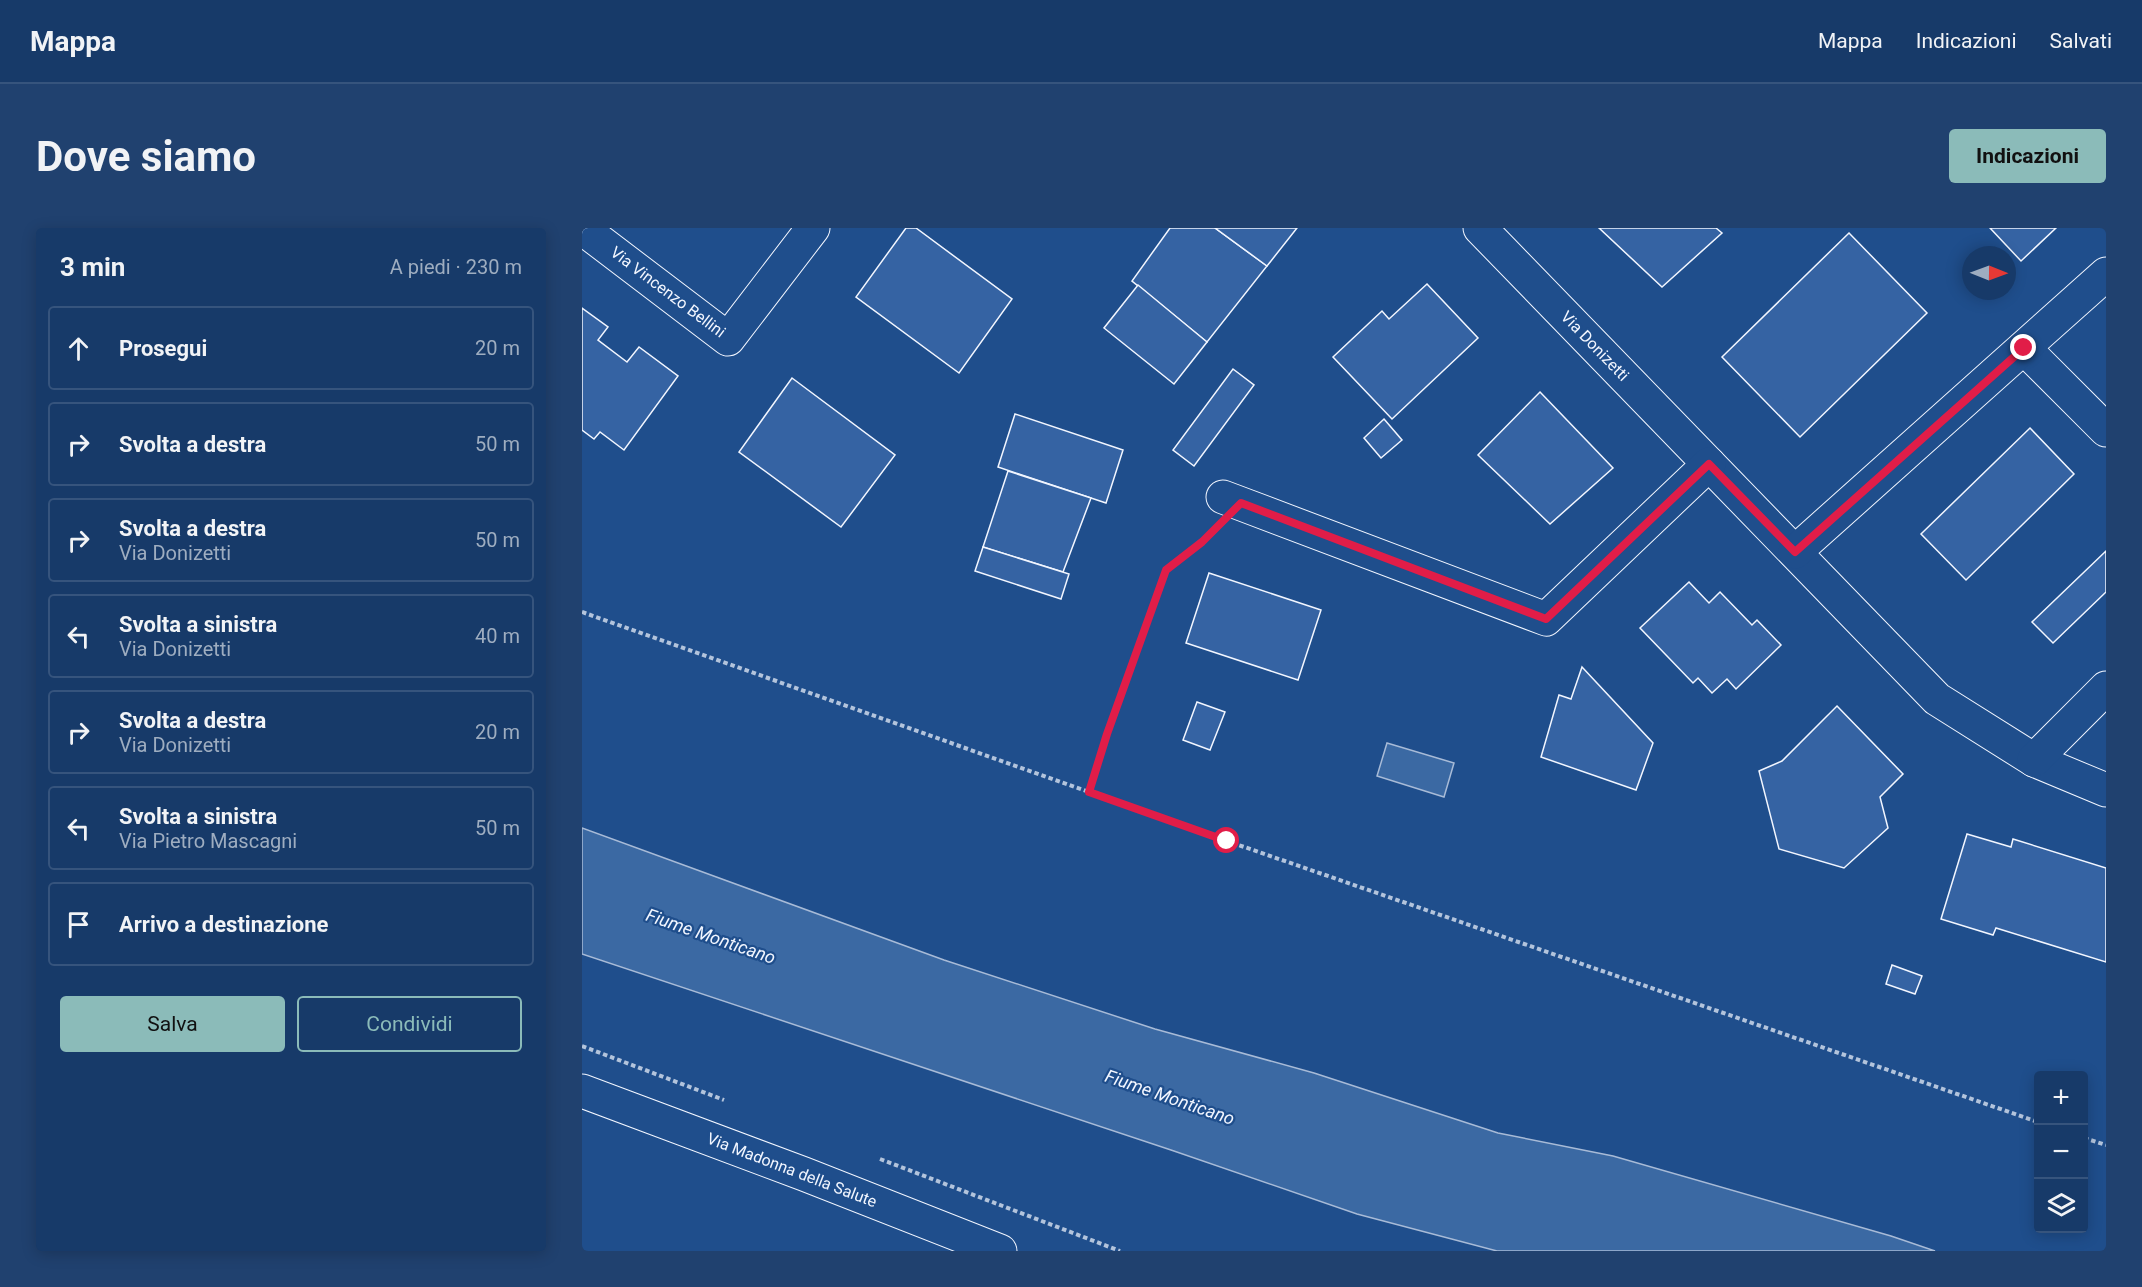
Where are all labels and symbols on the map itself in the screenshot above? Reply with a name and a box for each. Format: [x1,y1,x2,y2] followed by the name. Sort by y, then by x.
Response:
[607,243,729,341] street label: Via Vincenzo Bellini
[1962,246,2016,300] north arrow
[1557,307,1633,385] street label: Via Donizetti
[2010,334,2036,360] route end
[1213,827,1239,853] route start
[644,904,779,968] water label: Fiume Monticano
[1103,1065,1238,1129] water label: Fiume Monticano
[704,1129,880,1211] street label: Via Madonna della Salute

